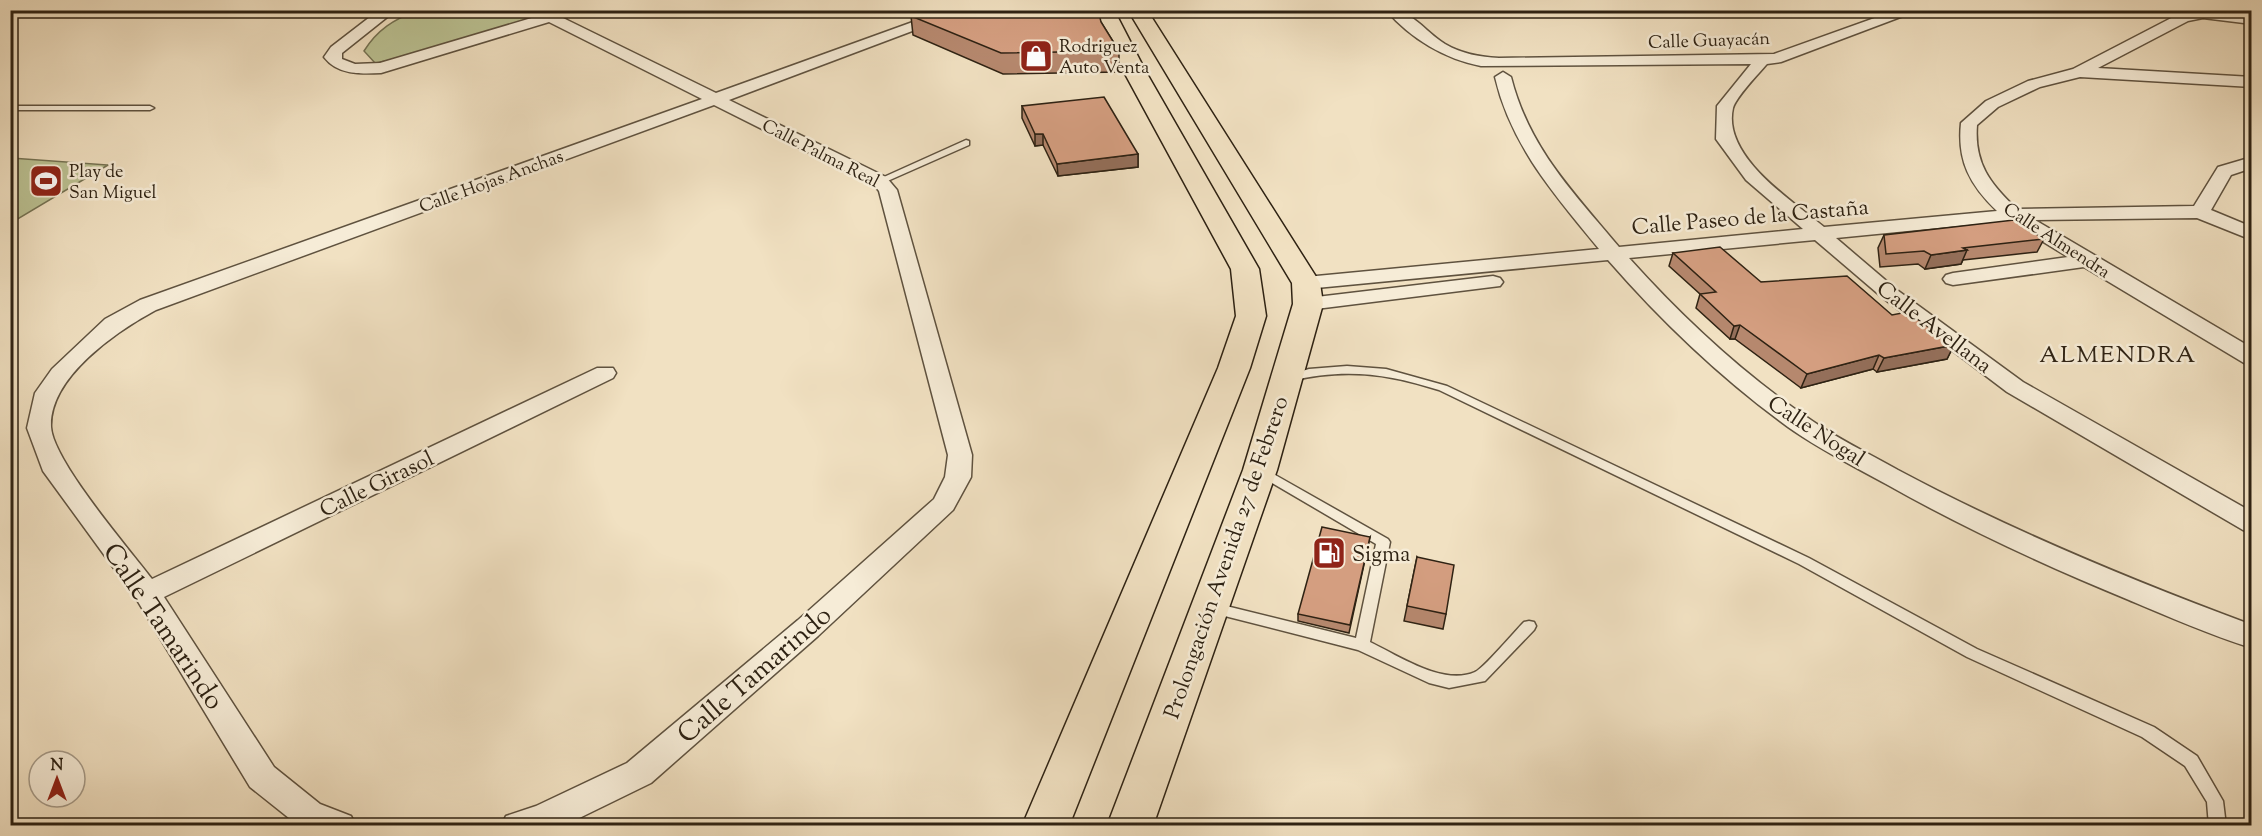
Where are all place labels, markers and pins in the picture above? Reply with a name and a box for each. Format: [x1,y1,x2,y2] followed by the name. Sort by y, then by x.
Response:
[1059,35,1149,82] place label: Rodriguez Auto Venta
[1018,38,1054,74] shop icon: Rodriguez Auto Venta
[69,160,157,207] place label: Play de San Miguel
[28,163,64,199] sports icon: Play de San Miguel
[1311,535,1347,571] fuel station icon: Sigma
[1352,540,1410,572] place label: Sigma

